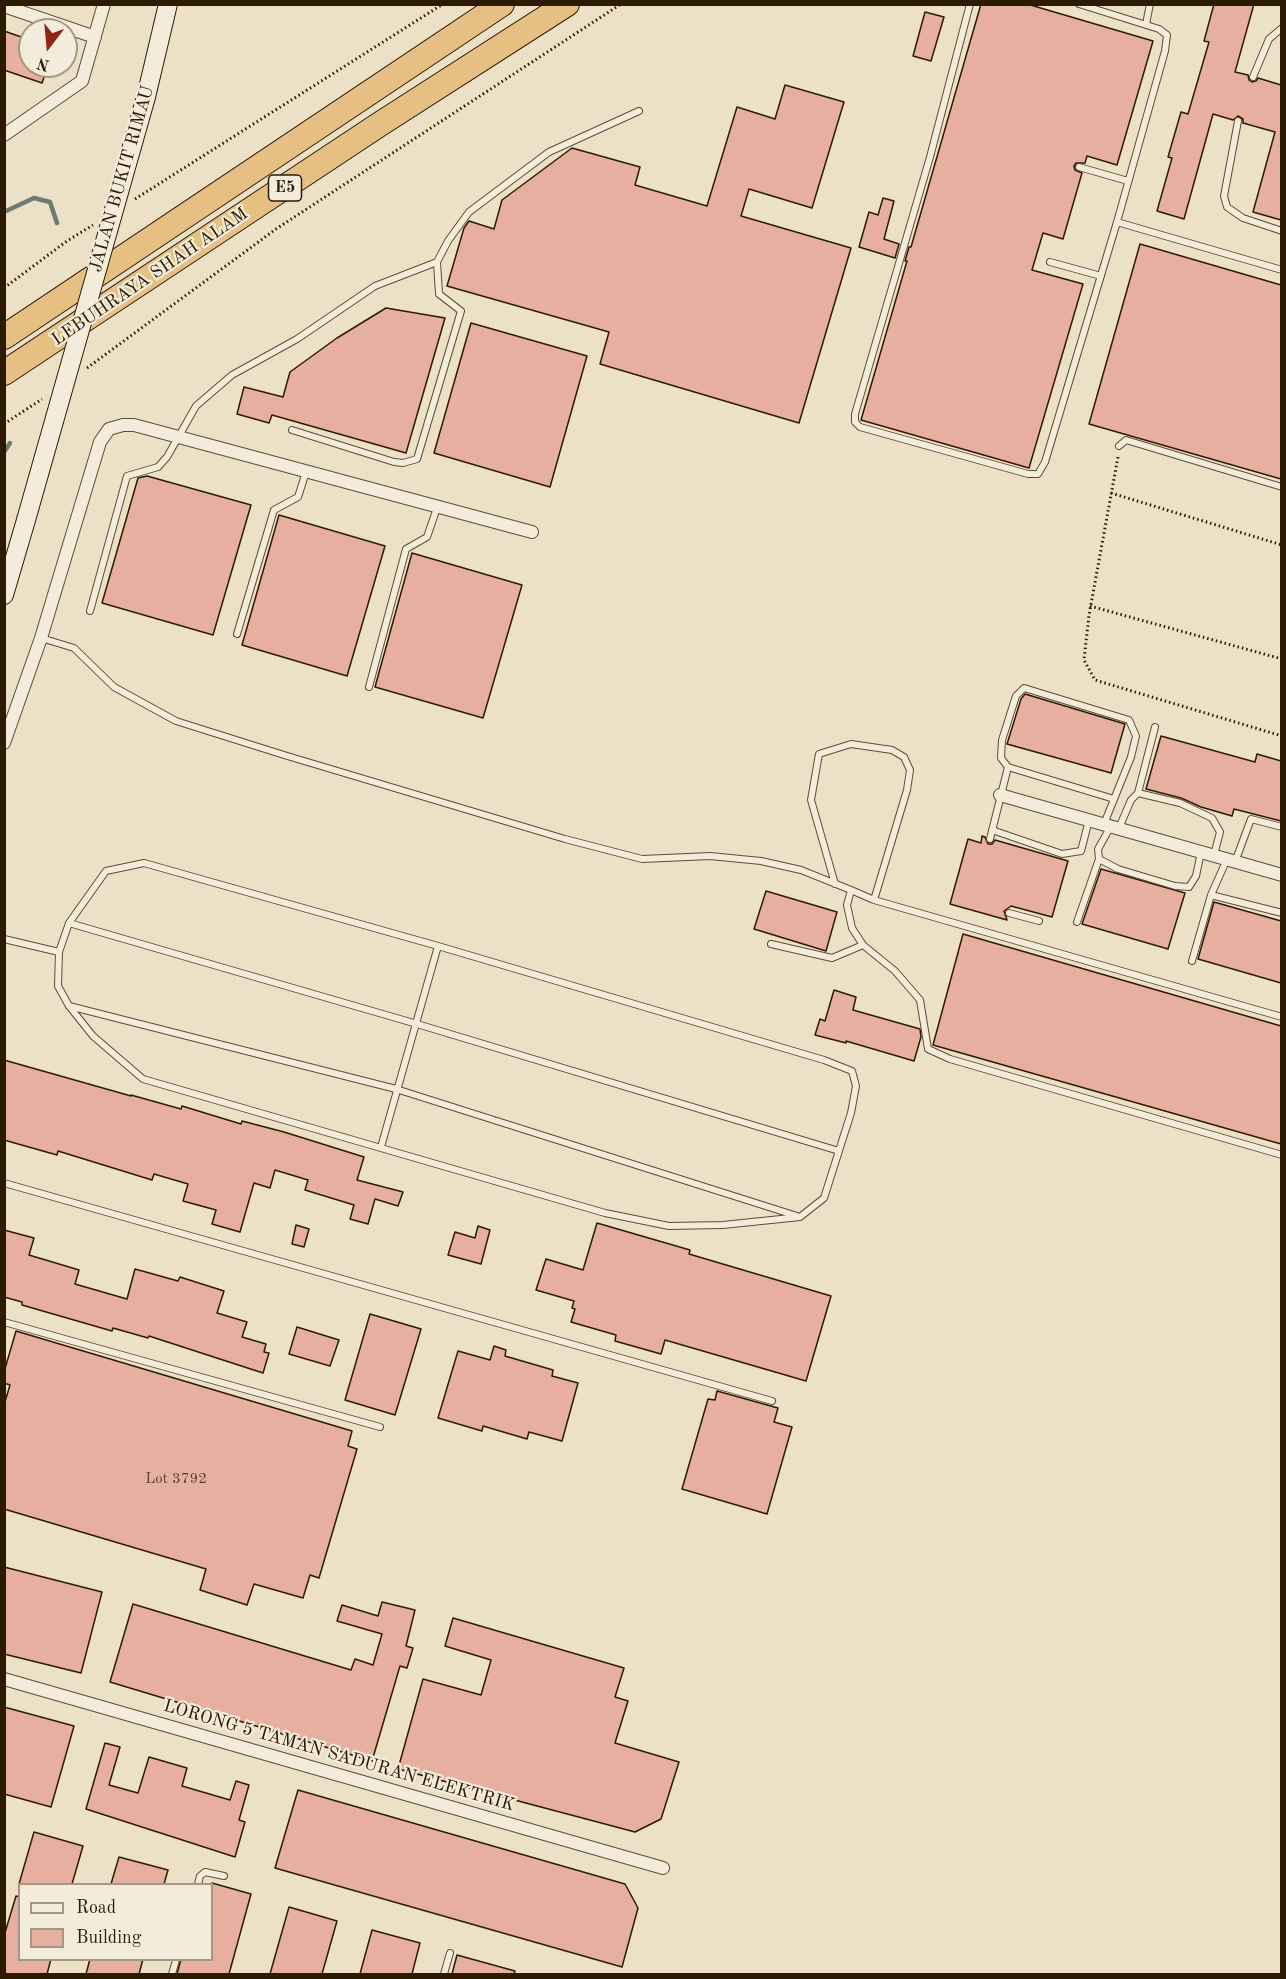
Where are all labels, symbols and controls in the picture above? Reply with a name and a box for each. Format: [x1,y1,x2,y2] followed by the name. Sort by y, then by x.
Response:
[18,18,78,78] north arrow
[36,54,52,73] text: N
[85,83,159,275] street label: JALAN BUKIT RIMAU
[268,175,302,201] road number: E5
[48,203,252,351] street label: LEBUHRAYA SHAH ALAM
[145,1470,207,1488] house number: Lot 3792
[161,1695,517,1817] street label: LORONG 5 TAMAN SADURAN ELEKTRIK
[18,1883,213,1961] legend
[76,1899,116,1917] text: Road
[76,1929,141,1947] text: Building

